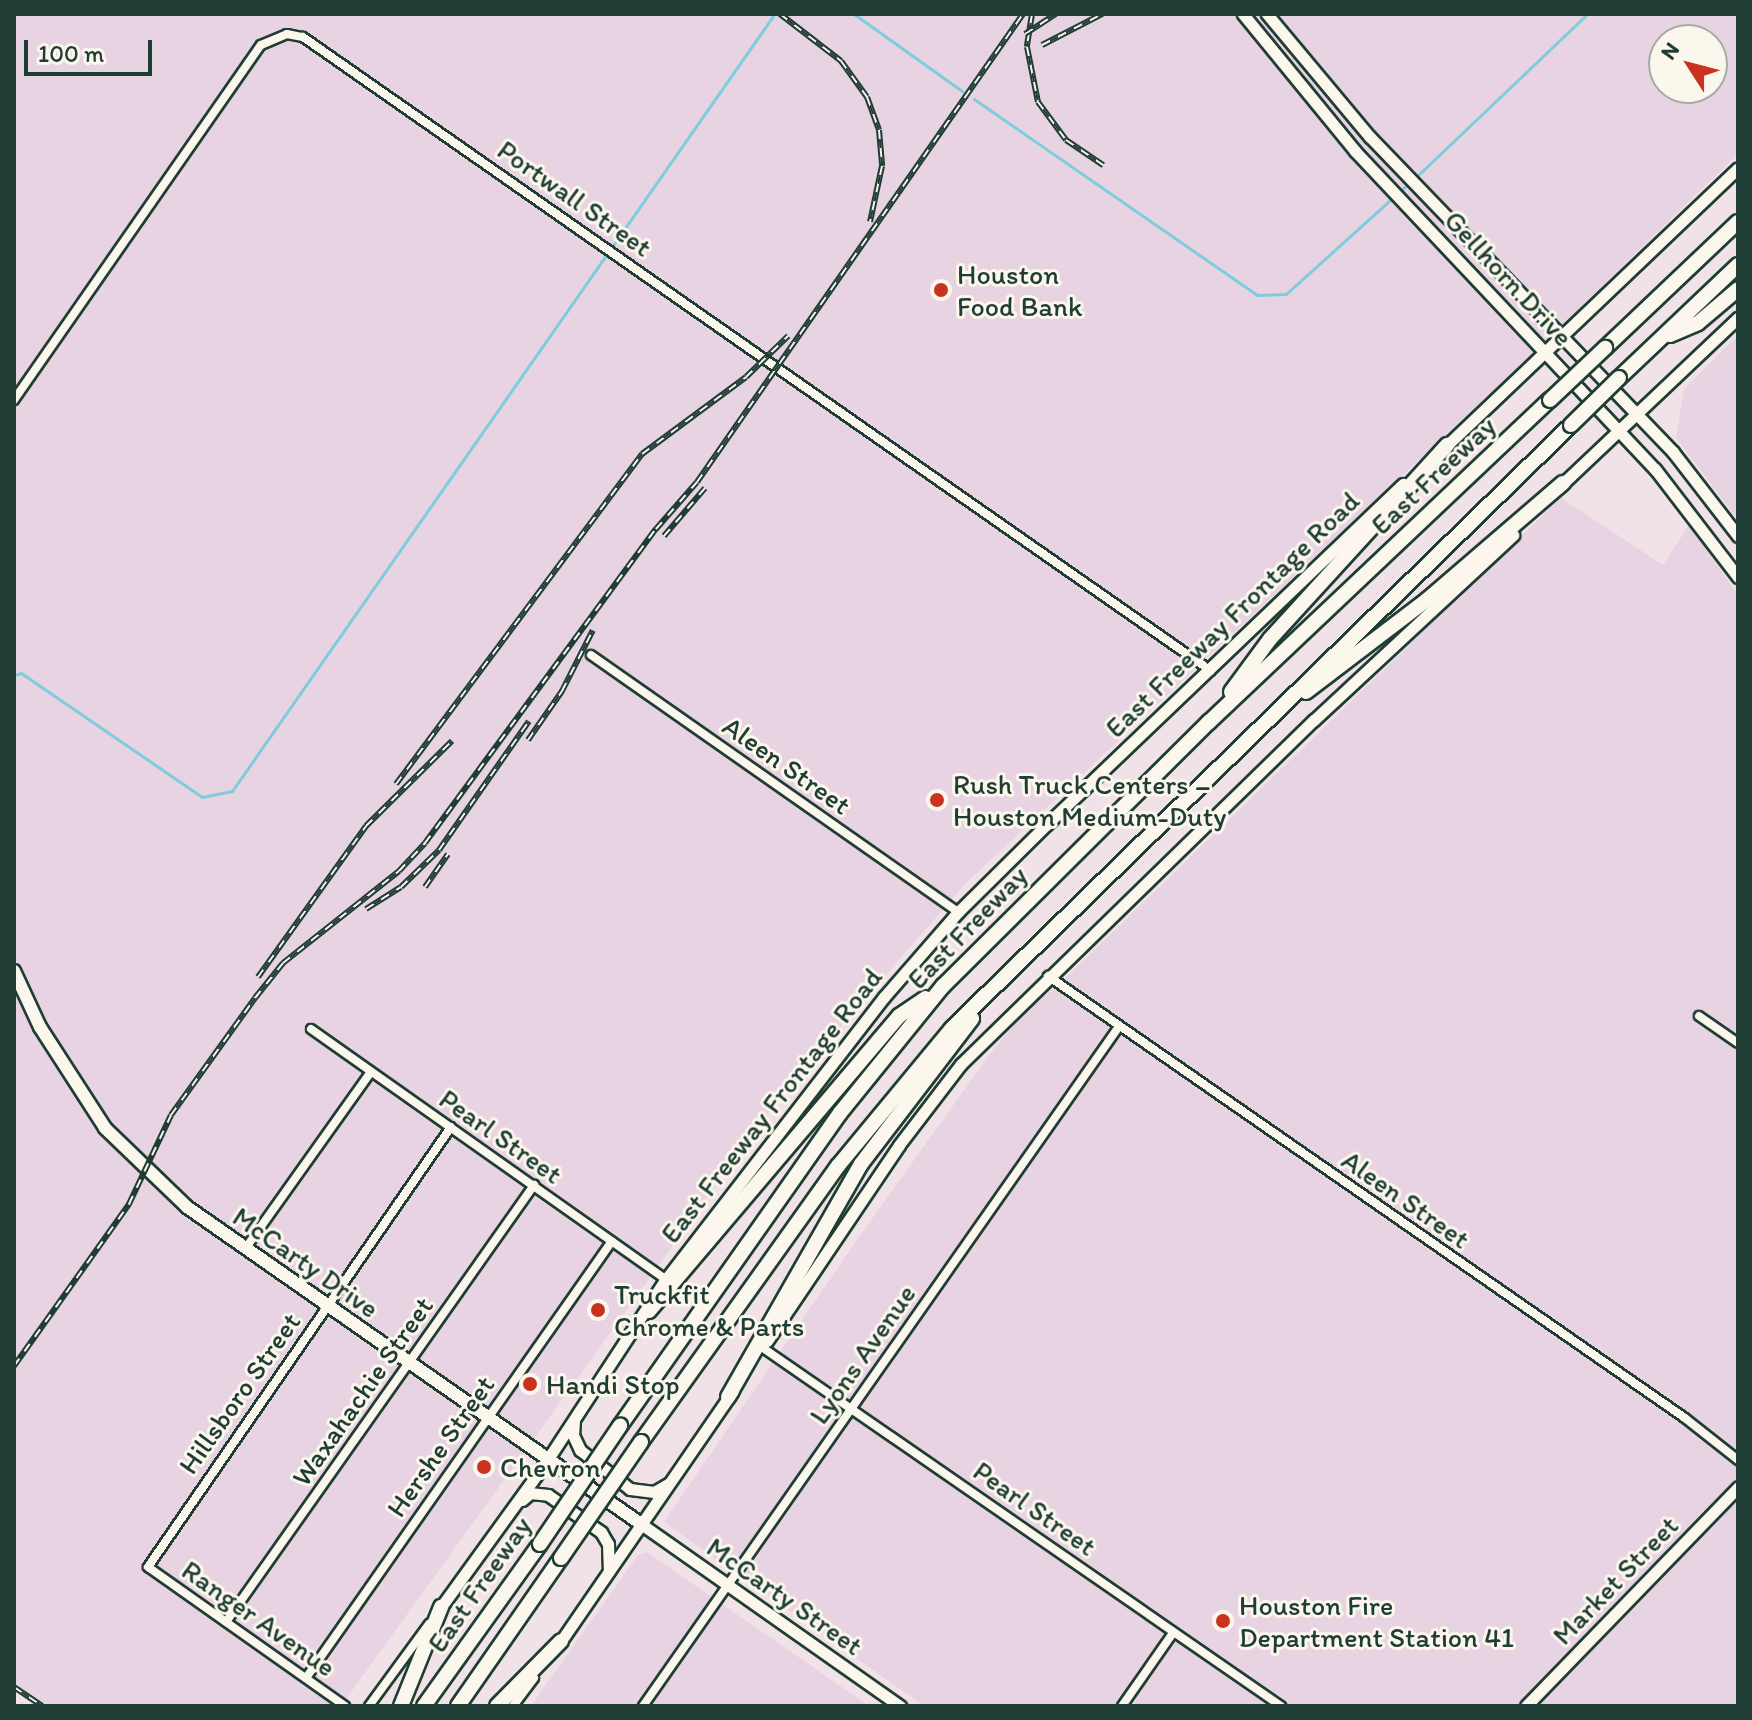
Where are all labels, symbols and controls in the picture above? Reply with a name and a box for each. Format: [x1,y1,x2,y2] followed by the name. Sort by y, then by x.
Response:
[28,24,156,74] scale bar
[1648,24,1728,104] north arrow
[1655,37,1685,65] text: N
[38,39,104,68] text: 100 m
[492,133,658,263] street label: Portwall Street
[1438,203,1580,353] street label: Gellhorn Drive
[957,257,1084,323] place label: Houston Food Bank
[932,281,950,299] marker: Houston Food Bank
[1364,409,1502,541] street label: East Freeway
[1099,485,1365,743] street label: East Freeway Frontage Road
[717,709,857,821] street label: Aleen Street
[953,767,1226,833] place label: Rush Truck Centers – Houston Medium-Duty
[928,791,946,809] marker: Rush Truck Centers – Houston Medium-Duty
[900,859,1034,995] street label: East Freeway
[654,962,888,1248] street label: East Freeway Frontage Road
[433,1082,569,1190] street label: Pearl Street
[1336,1143,1476,1255] street label: Aleen Street
[226,1199,386,1325] street label: McCarty Drive
[614,1277,803,1343] place label: Truckfit Chrome & Parts
[802,1278,922,1430] street label: Lyons Avenue
[284,1290,440,1492] street label: Waxahachie Street
[589,1301,607,1319] marker: Truckfit Chrome & Parts
[171,1306,307,1480] street label: Hillsboro Street
[546,1367,679,1401] place label: Handi Stop
[379,1369,501,1523] street label: Hershe Street
[521,1375,539,1393] marker: Handi Stop
[500,1450,601,1484] place label: Chevron
[967,1454,1103,1562] street label: Pearl Street
[475,1458,493,1476] marker: Chevron
[1545,1509,1685,1651] street label: Market Street
[420,1510,538,1658] street label: East Freeway
[701,1530,869,1662] street label: McCarty Street
[176,1553,342,1683] street label: Ranger Avenue
[1239,1588,1514,1654] place label: Houston Fire Department Station 41
[1214,1612,1232,1630] marker: Houston Fire Department Station 41

